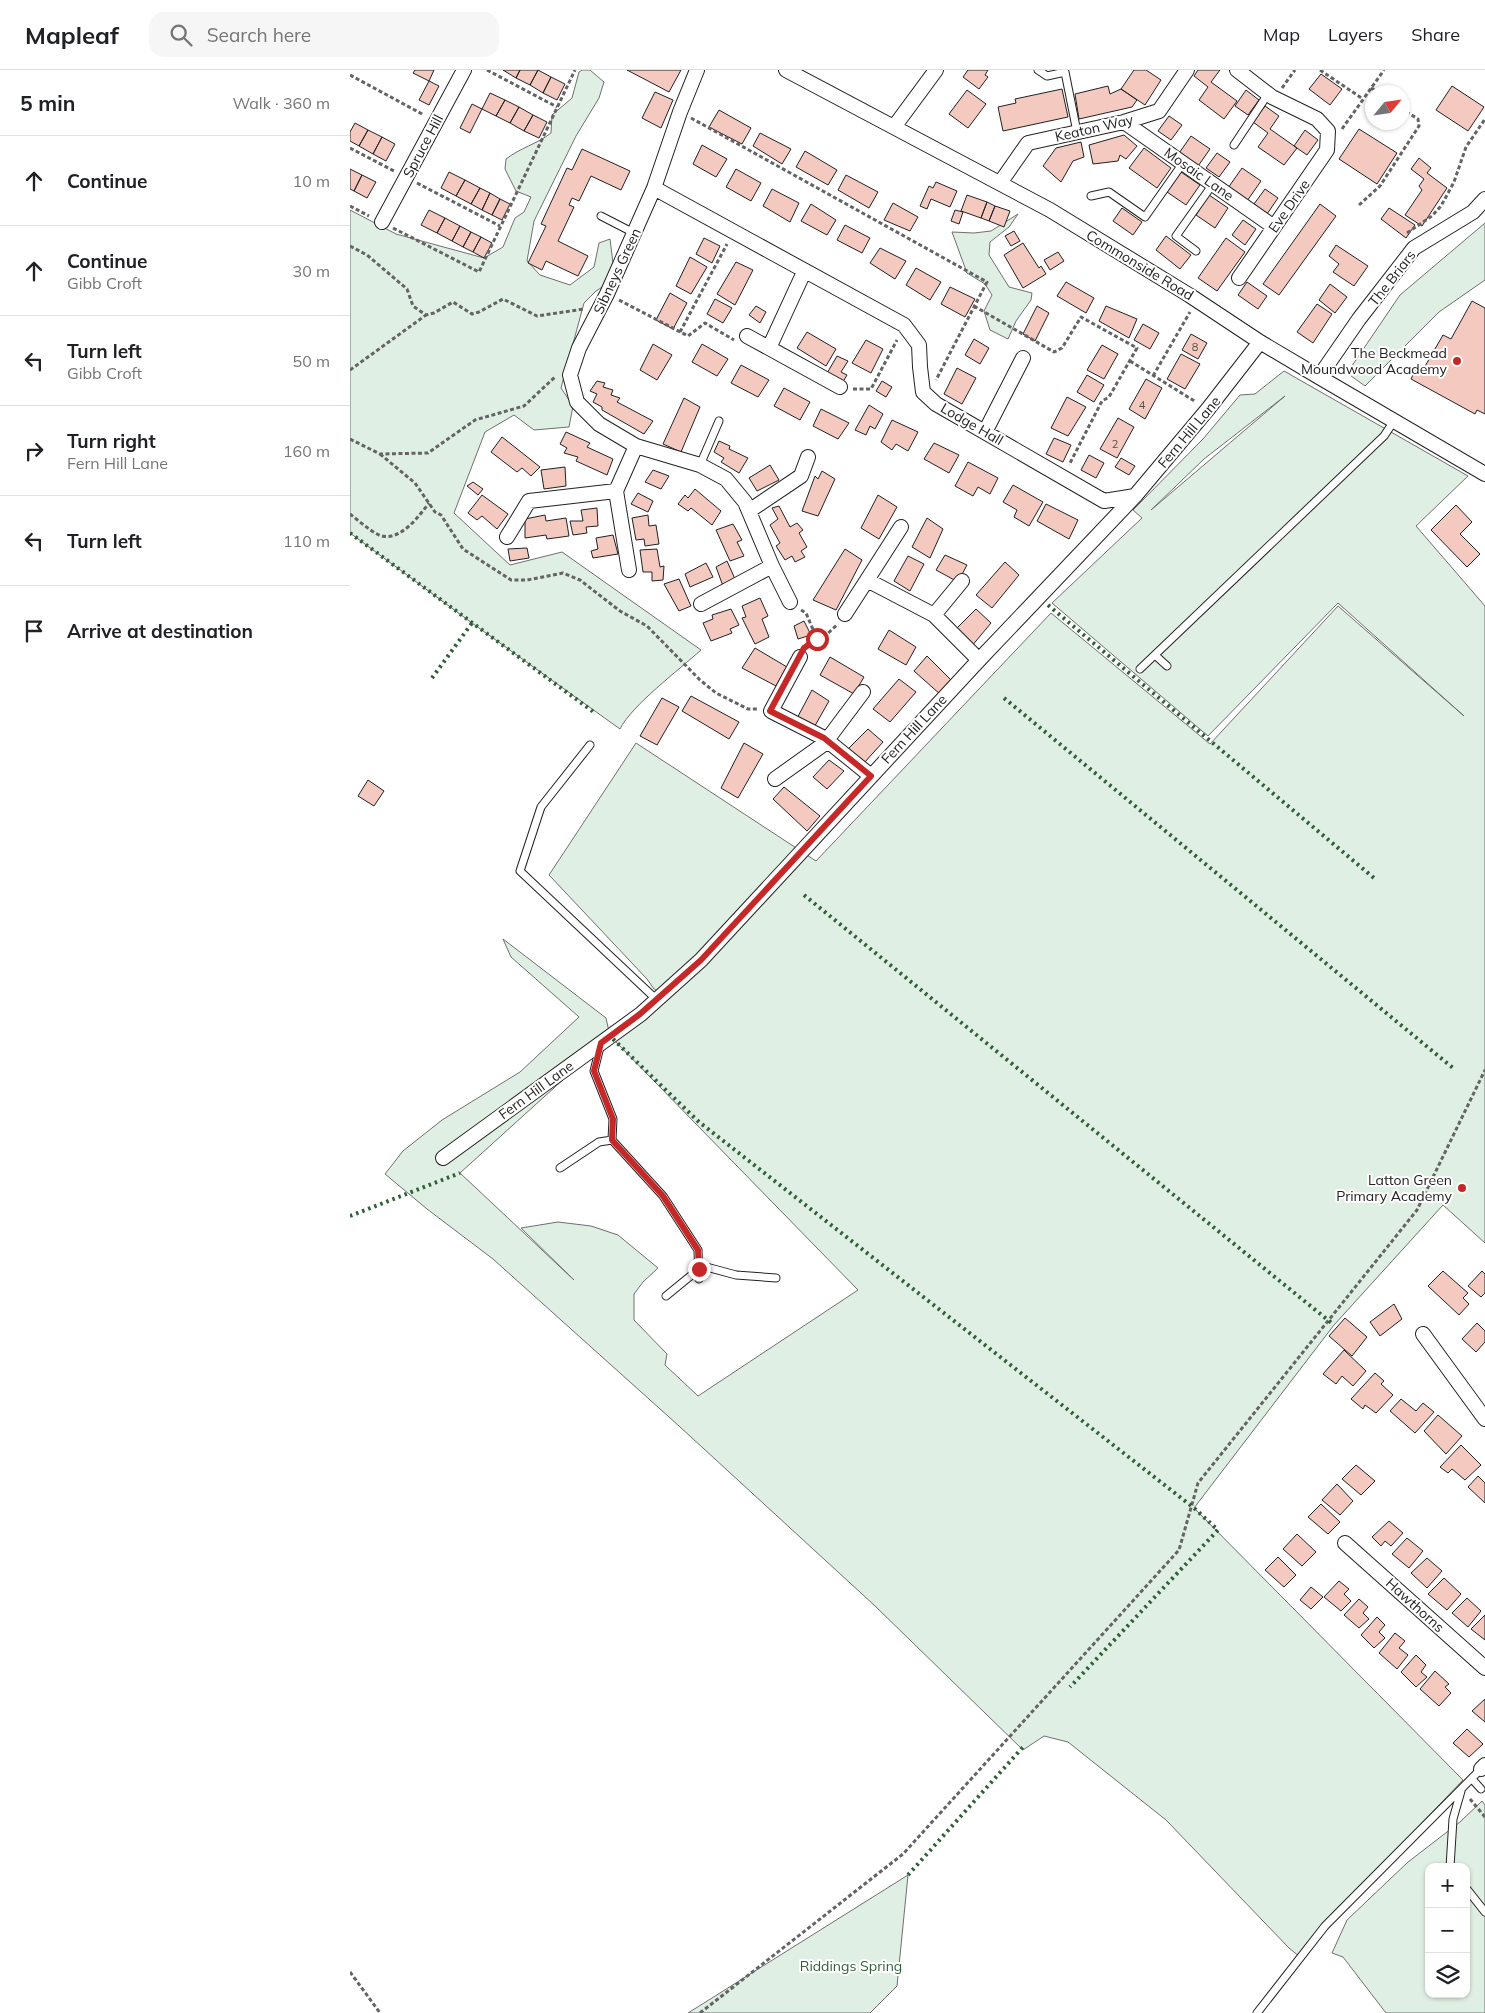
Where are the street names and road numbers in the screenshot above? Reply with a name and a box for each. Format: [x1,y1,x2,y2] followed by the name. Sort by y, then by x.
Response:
[1053,110,1136,146] street label: Keaton Way
[399,111,447,181] street label: Spruce Hill
[1161,143,1237,205] street label: Mosaic Lane
[1264,176,1314,236] street label: Eve Drive
[589,225,645,317] street label: Sibneys Green
[1083,226,1197,304] street label: Commonside Road
[1365,246,1420,310] street label: The Briars
[1154,392,1224,472] street label: Fern Hill Lane
[937,399,1007,449] street label: Lodge Hall
[877,691,951,767] street label: Fern Hill Lane
[495,1057,577,1123] street label: Fern Hill Lane
[1382,1574,1448,1636] street label: Hawthorns

